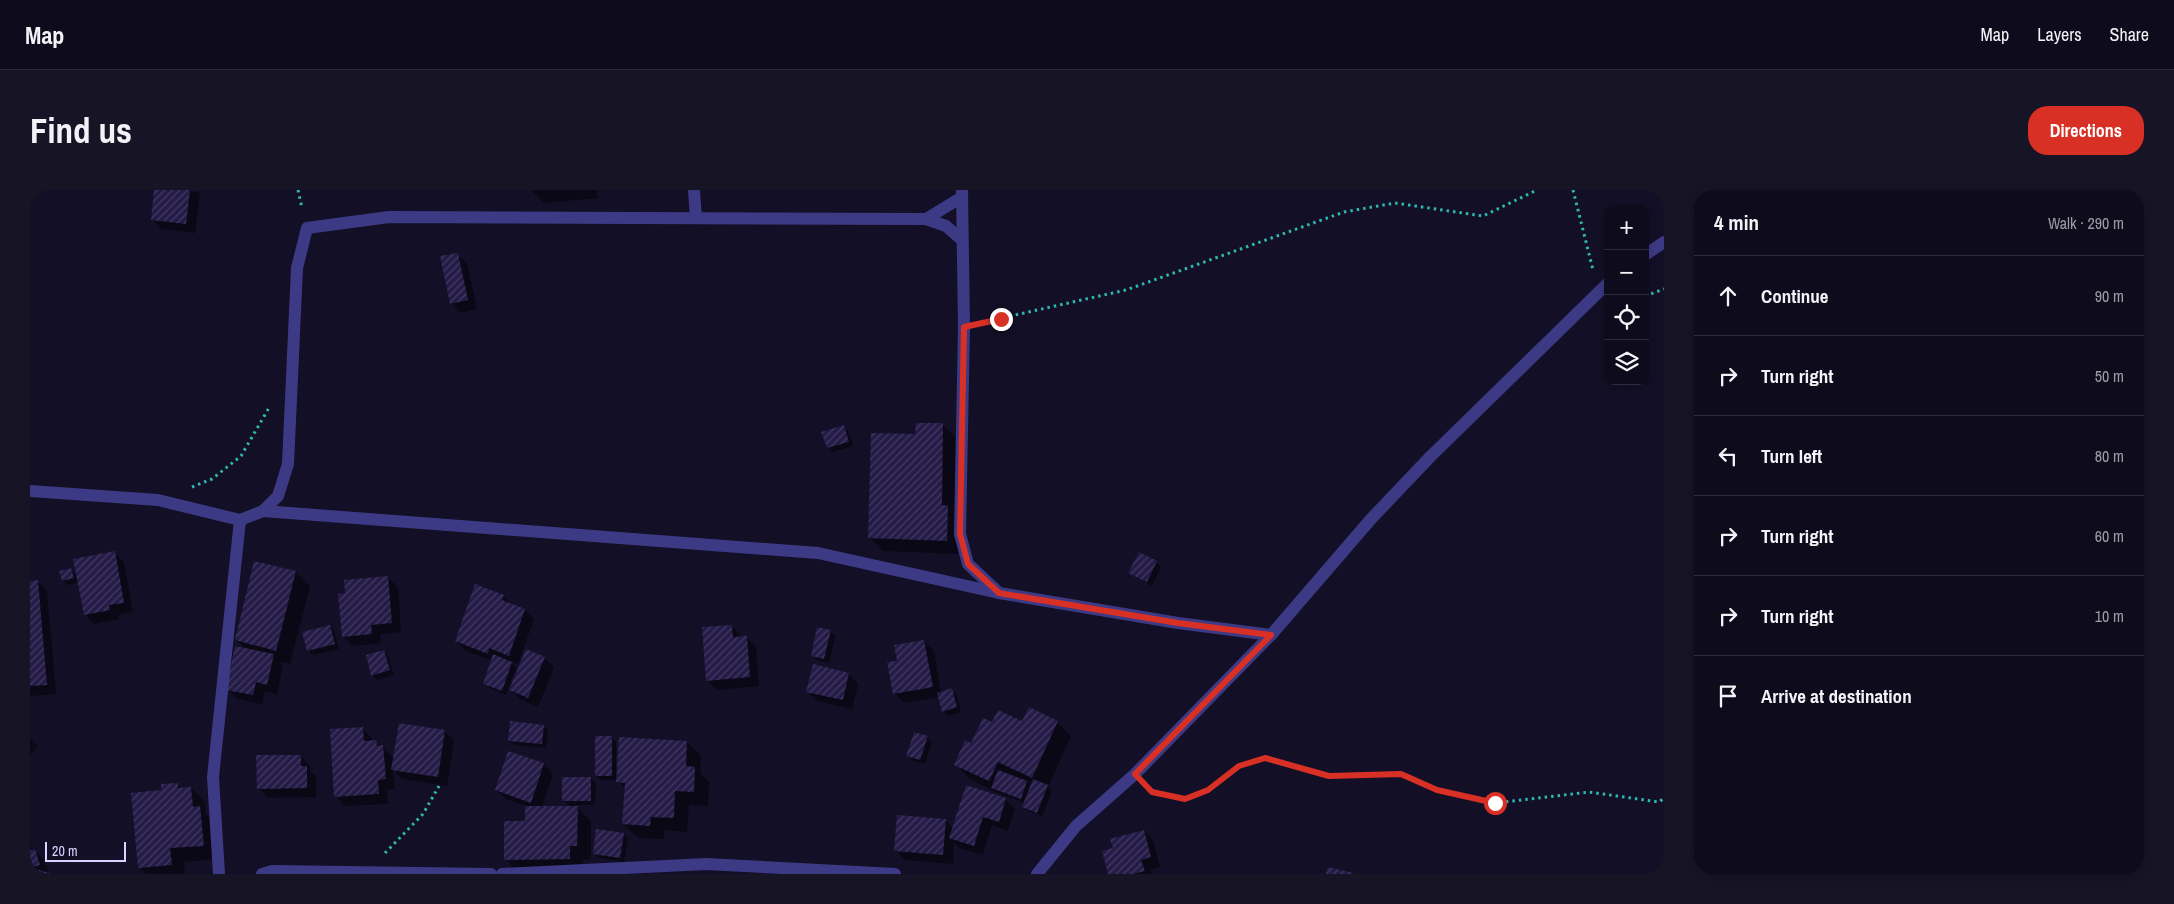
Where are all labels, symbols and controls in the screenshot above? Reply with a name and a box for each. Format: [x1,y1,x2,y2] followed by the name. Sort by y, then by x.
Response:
[25,19,64,51] text: Map
[1981,22,2009,47] text: Map
[2037,22,2082,47] text: Layers
[2110,22,2149,47] text: Share
[2028,106,2144,155] button: Directions
[30,107,132,154] text: Find us
[1604,205,1649,385] map controls
[1604,205,1649,250] button: +
[1714,208,1759,237] text: 4 min
[2048,212,2124,234] text: Walk · 290 m
[1604,250,1649,295] button: −
[1714,282,1742,310] icon: ahead
[1761,283,1829,309] text: Continue
[2095,285,2124,307] text: 90 m
[1604,295,1649,340] button: locate
[990,308,1013,331] route end
[1604,340,1649,385] button: layers
[1714,362,1742,390] icon: right
[1761,363,1833,389] text: Turn right
[2095,365,2124,387] text: 50 m
[1714,442,1742,470] icon: left
[1761,443,1822,469] text: Turn left
[2095,445,2124,467] text: 80 m
[1714,522,1742,550] icon: right
[1761,523,1833,549] text: Turn right
[2095,525,2124,547] text: 60 m
[1714,602,1742,630] icon: right
[1761,603,1833,629] text: Turn right
[2095,605,2124,627] text: 10 m
[1714,682,1742,710] icon: arrive
[1761,683,1912,709] text: Arrive at destination
[1484,792,1507,815] route start
[45,839,126,862] scale bar
[52,842,78,860] text: 20 m

